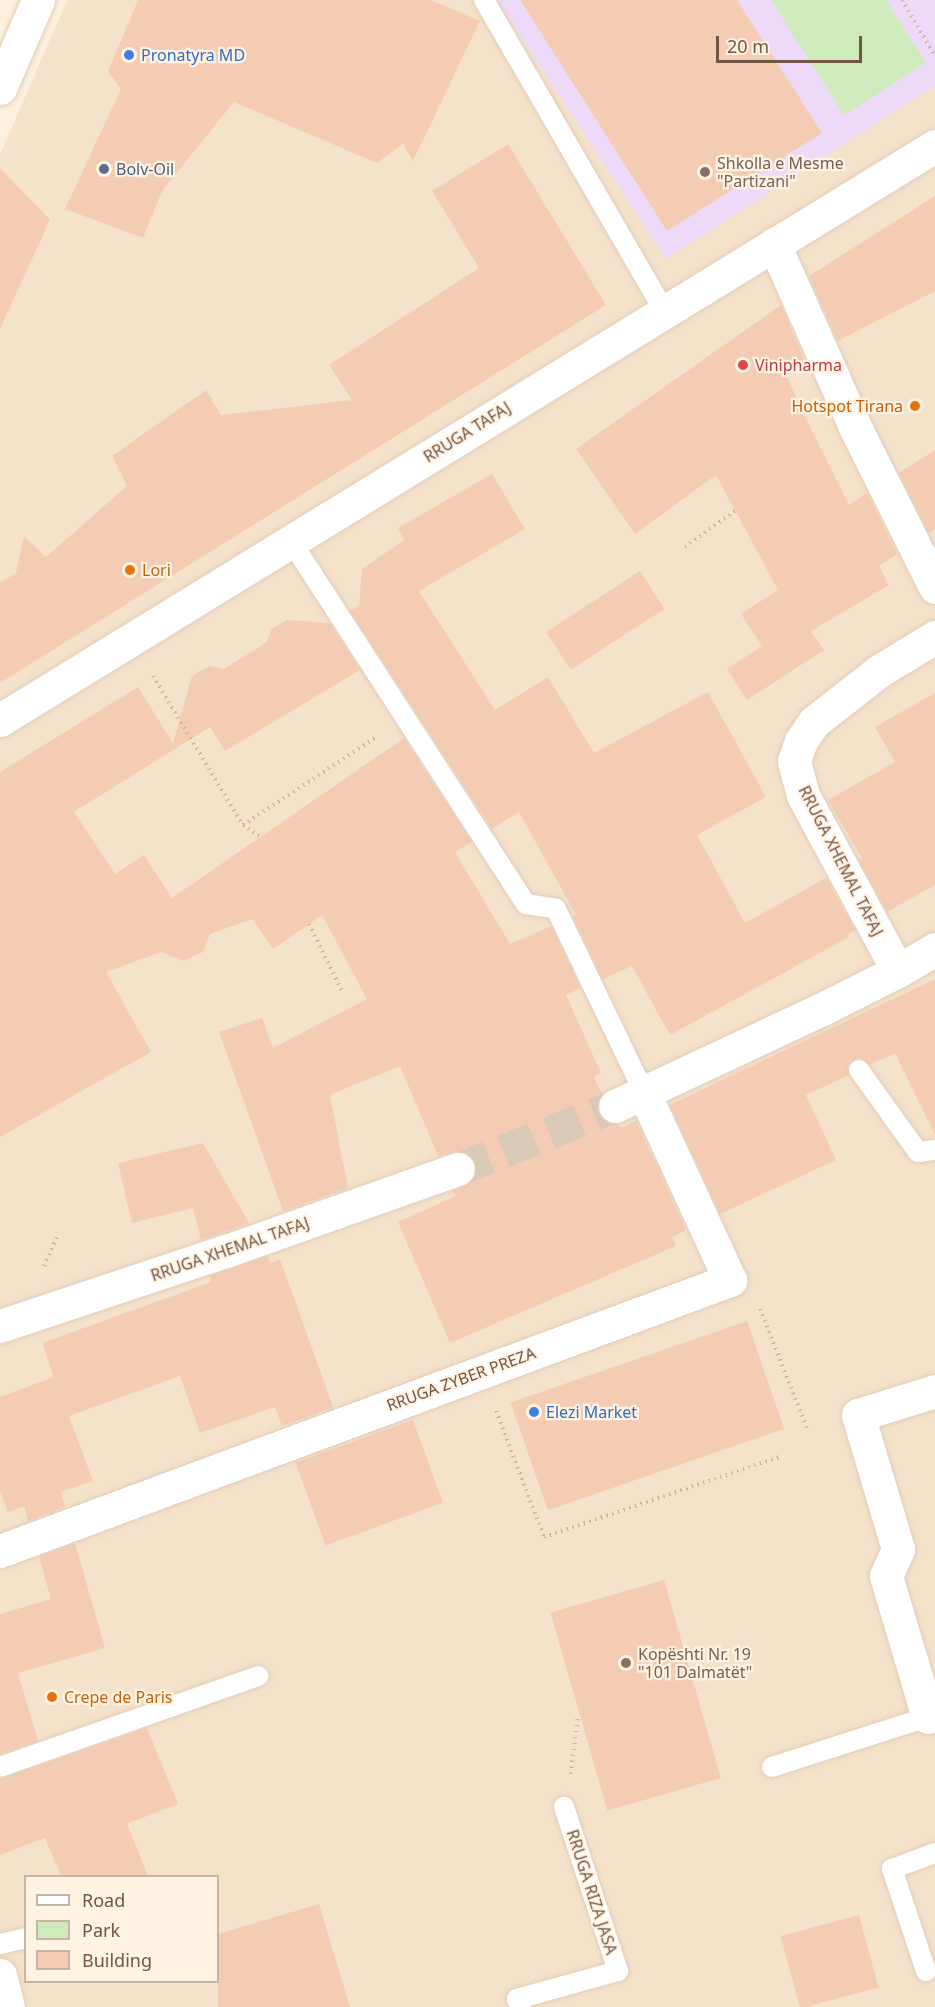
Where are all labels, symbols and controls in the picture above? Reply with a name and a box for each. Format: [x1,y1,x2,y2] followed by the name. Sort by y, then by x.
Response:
[719,24,864,62] scale bar
[727,34,769,58] text: 20 m
[141,45,245,65] place label: Pronatyra MD
[122,48,136,62] marker: Pronatyra MD
[717,153,844,191] place label: Shkolla e Mesme "Partizani"
[116,159,174,179] place label: Bolv-Oil
[97,162,111,176] marker: Bolv-Oil
[698,165,712,179] marker: Shkolla e Mesme "Partizani"
[755,355,842,375] place label: Vinipharma
[736,358,750,372] marker: Vinipharma
[791,396,903,416] place label: Hotspot Tirana
[420,398,514,466] street label: RRUGA TAFAJ
[908,399,922,413] marker: Hotspot Tirana
[142,560,171,580] place label: Lori
[123,563,137,577] marker: Lori
[795,783,887,939] street label: RRUGA XHEMAL TAFAJ
[148,1213,312,1285] street label: RRUGA XHEMAL TAFAJ
[384,1343,538,1415] street label: RRUGA ZYBER PREZA
[546,1402,637,1422] place label: Elezi Market
[527,1405,541,1419] marker: Elezi Market
[638,1644,752,1682] place label: Kopështi Nr. 19 "101 Dalmatët"
[619,1656,633,1670] marker: Kopështi Nr. 19 "101 Dalmatët"
[64,1687,173,1707] place label: Crepe de Paris
[45,1690,59,1704] marker: Crepe de Paris
[563,1827,621,1957] street label: RRUGA RIZA JASA
[24,1875,219,1983] legend
[82,1888,125,1912] text: Road
[82,1918,120,1942] text: Park
[82,1948,152,1972] text: Building

